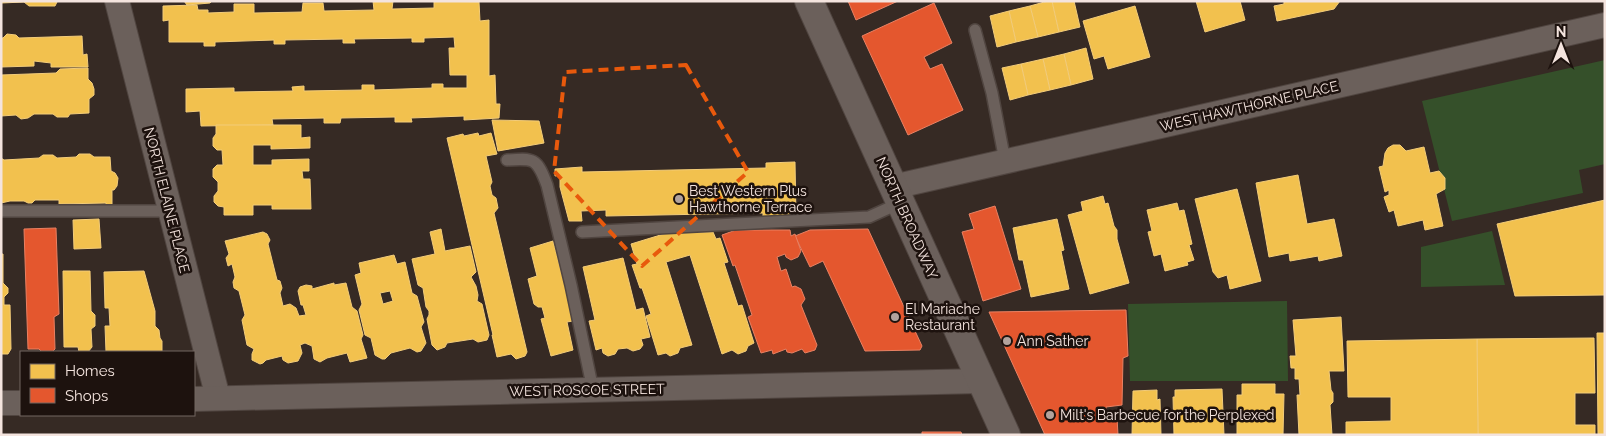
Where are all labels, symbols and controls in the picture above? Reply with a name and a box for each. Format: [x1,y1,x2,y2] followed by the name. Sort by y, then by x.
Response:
[1536,20,1586,70] north arrow
[1556,24,1566,40] text: N
[1158,78,1340,134] street label: WEST HAWTHORNE PLACE
[141,126,193,274] street label: NORTH ELAINE PLACE
[873,155,941,281] street label: NORTH BROADWAY
[689,183,812,215] place label: Best Western Plus Hawthorne Terrace
[673,193,685,205] marker: Best Western Plus Hawthorne Terrace
[905,301,980,333] place label: El Mariache Restaurant
[889,311,901,323] marker: El Mariache Restaurant
[1017,333,1088,349] place label: Ann Sather
[1001,335,1013,347] marker: Ann Sather
[20,351,195,416] legend
[65,362,115,380] text: Homes
[509,381,665,399] street label: WEST ROSCOE STREET
[65,387,108,405] text: Shops
[1060,407,1275,423] place label: Milt's Barbecue for the Perplexed
[1044,409,1056,421] marker: Milt's Barbecue for the Perplexed

